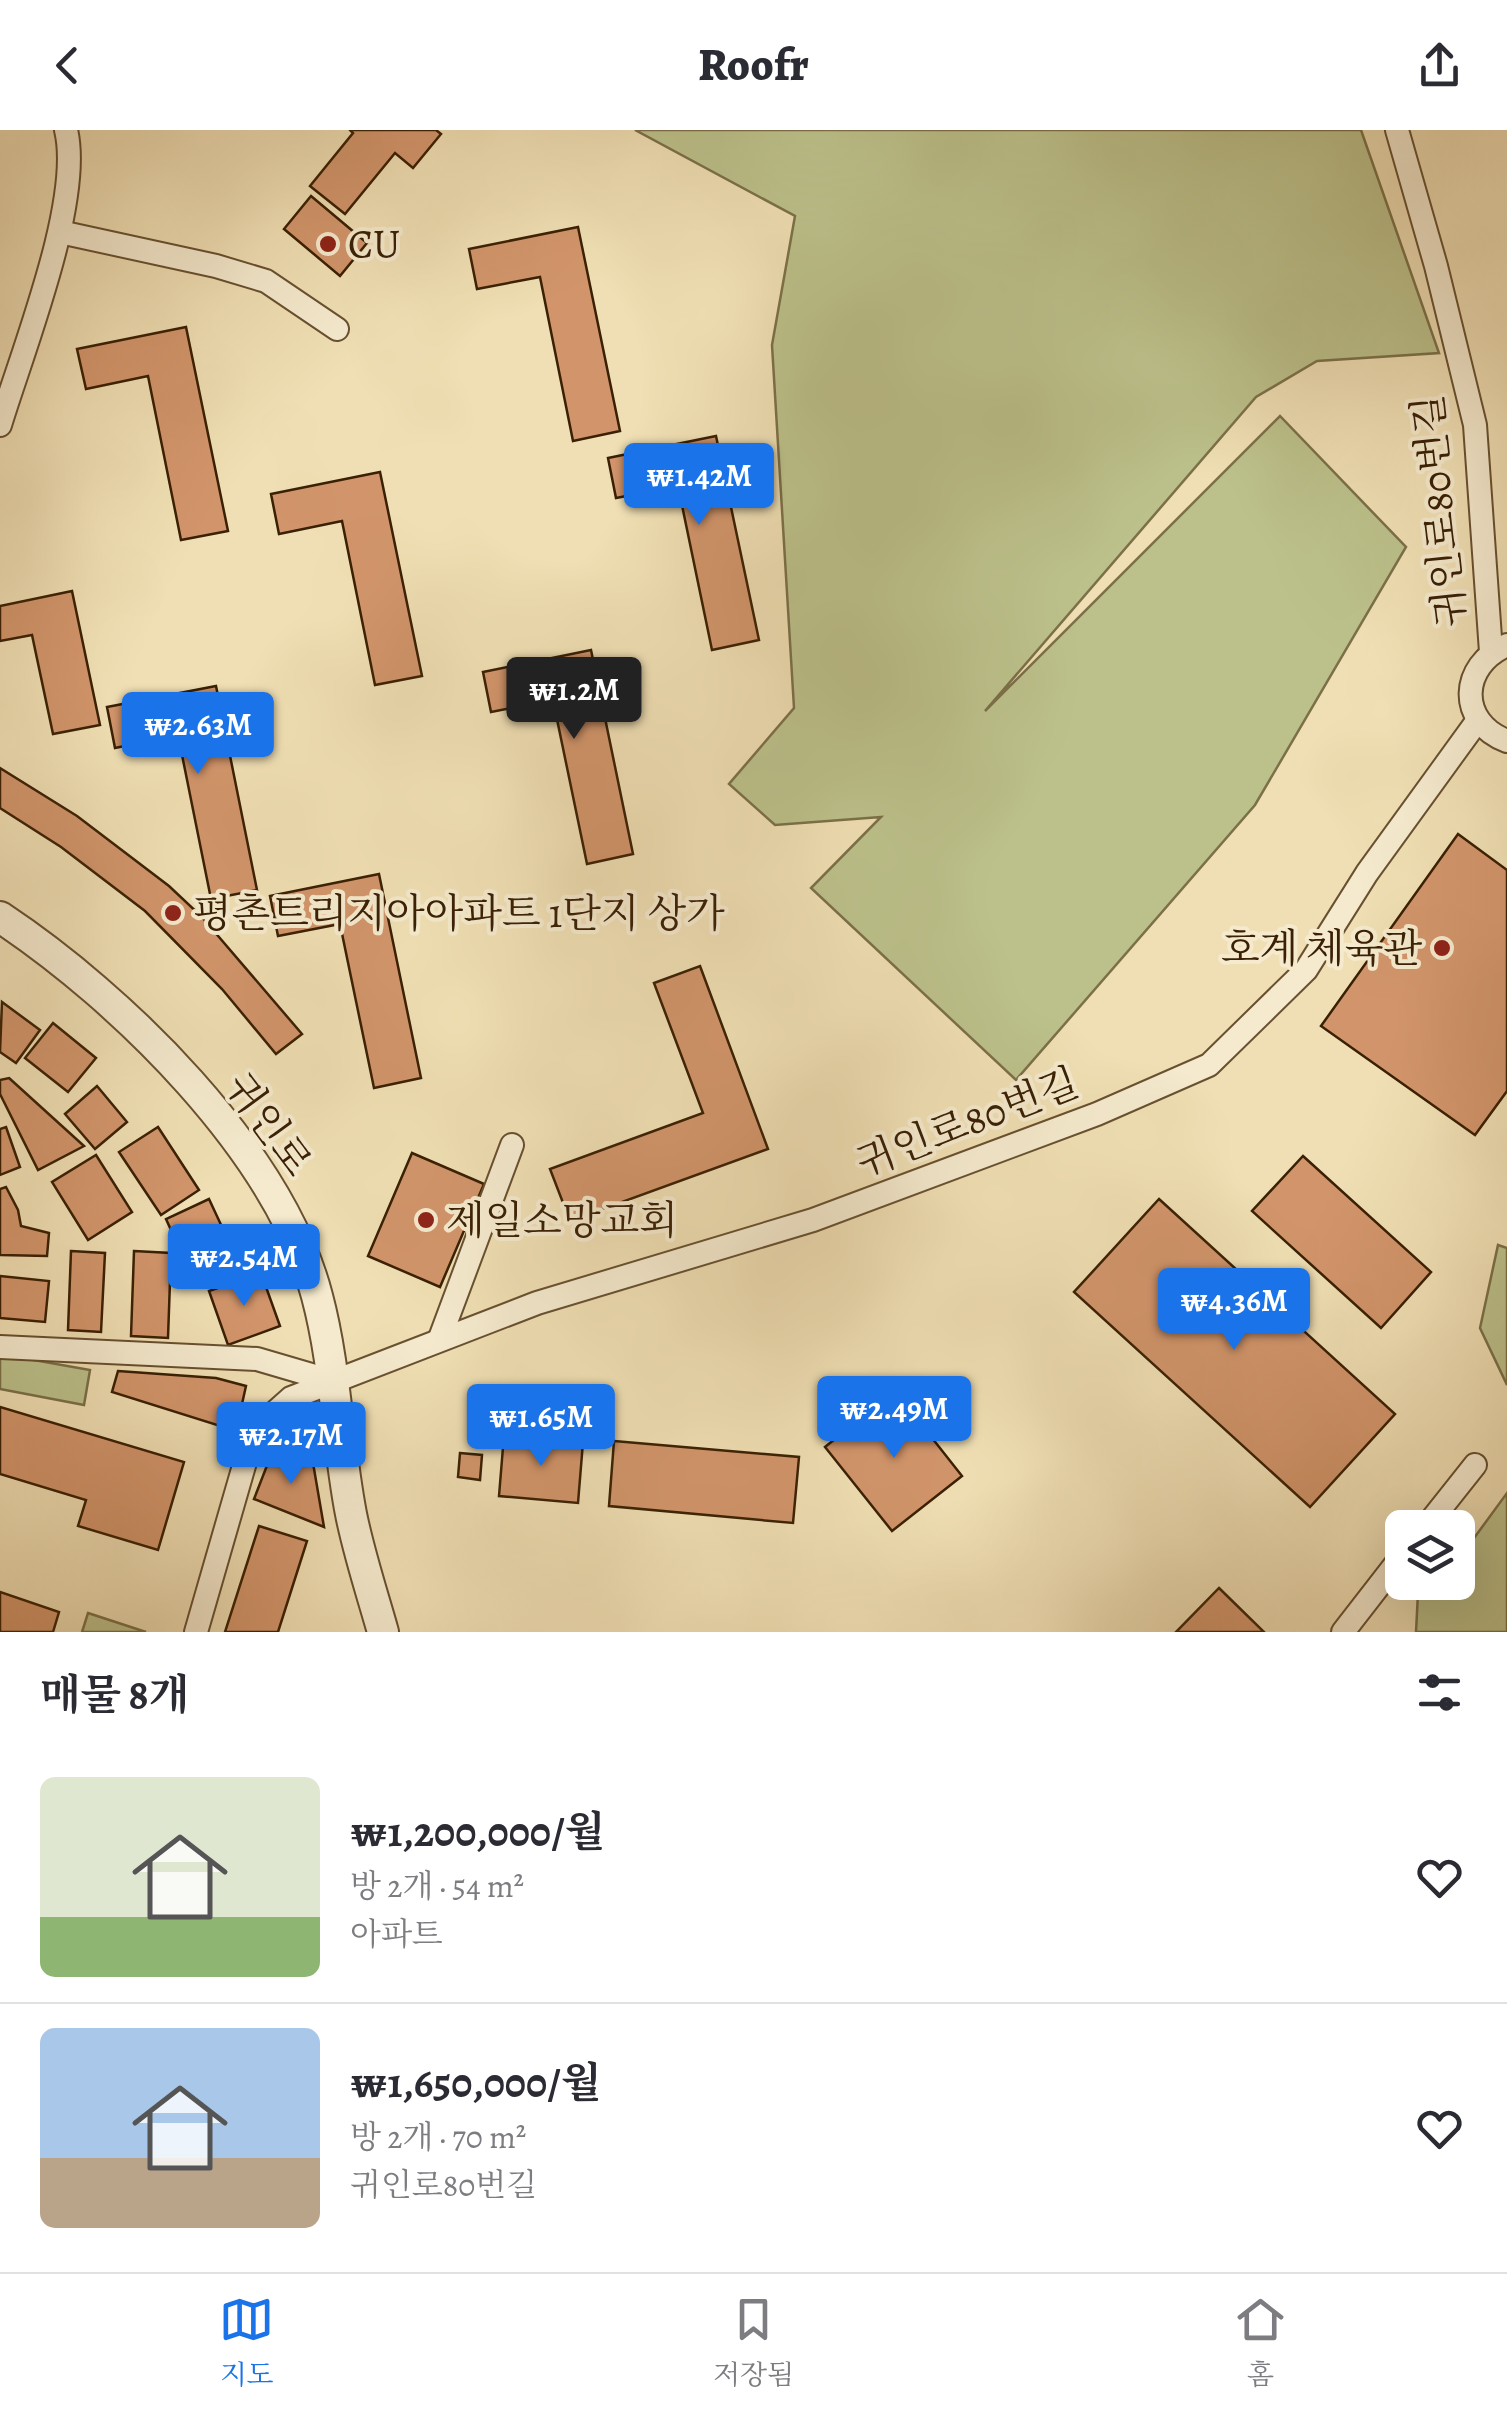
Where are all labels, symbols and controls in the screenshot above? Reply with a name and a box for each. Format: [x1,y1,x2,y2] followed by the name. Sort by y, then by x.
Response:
[698,34,809,96] text: Roofr
[40,38,95,93] icon: back
[1412,38,1467,93] icon: share
[348,217,400,272] place label: CU
[317,233,339,255] marker: CU
[1400,392,1479,630] street label: 귀인로80번길
[618,443,780,528] pin: ₩1.42M
[646,453,752,497] text: ₩1.42M
[504,657,644,742] pin: ₩1.2M
[528,667,620,711] text: ₩1.2M
[117,692,279,777] pin: ₩2.63M
[144,702,252,746] text: ₩2.63M
[193,886,725,941] place label: 평촌트리지아아파트 1단지 상가
[162,902,184,924] marker: 평촌트리지아아파트 1단지 상가
[1221,921,1422,976] place label: 호계 체육관
[1431,937,1453,959] marker: 호계 체육관
[848,1055,1086,1190] street label: 귀인로80번길
[212,1061,325,1187] street label: 귀인로
[446,1193,678,1248] place label: 제일소망교회
[415,1209,437,1231] marker: 제일소망교회
[163,1224,325,1309] pin: ₩2.54M
[190,1234,298,1278] text: ₩2.54M
[1153,1268,1315,1353] pin: ₩4.36M
[1180,1278,1288,1322] text: ₩4.36M
[813,1376,975,1461] pin: ₩2.49M
[460,1384,622,1469] pin: ₩1.65M
[839,1386,949,1430] text: ₩2.49M
[489,1394,593,1438] text: ₩1.65M
[210,1402,372,1487] pin: ₩2.17M
[239,1412,343,1456] text: ₩2.17M
[1385,1510,1475,1600] map controls
[1385,1510,1475,1600] button: layers
[1412,1665,1467,1720] icon: filters
[40,1666,189,1723] text: 매물 8개
[350,1803,605,1860] text: ₩1,200,000/월
[120,1817,240,1937] icon: home
[1412,1850,1467,1905] icon: heart
[350,1864,524,1908] text: 방 2개 · 54 m²
[350,1912,443,1956] text: 아파트
[350,2054,601,2111] text: ₩1,650,000/월
[120,2068,240,2188] icon: home
[1412,2101,1467,2156] icon: heart
[350,2115,526,2159] text: 방 2개 · 70 m²
[350,2163,537,2207] text: 귀인로80번길
[219,2292,274,2394] tab: 지도
[713,2292,794,2394] tab: 저장됨
[1233,2292,1288,2394] tab: 홈

